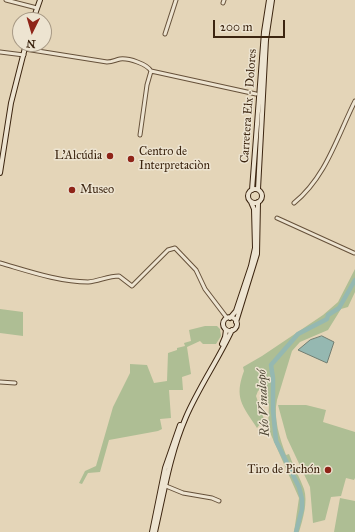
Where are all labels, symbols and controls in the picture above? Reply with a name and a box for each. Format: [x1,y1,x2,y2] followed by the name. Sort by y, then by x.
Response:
[12,12,52,52] north arrow
[215,12,287,38] scale bar
[220,20,253,34] text: 200 m
[26,37,36,50] text: N
[238,48,260,164] street label: Carretera Elx - Dolores
[139,145,210,173] place label: Centro de Interpretaciòn
[54,149,102,163] place label: L'Alcúdia
[105,151,115,161] marker: L'Alcúdia
[126,154,136,164] marker: Centro de Interpretaciòn
[80,183,114,197] place label: Museo
[67,185,77,195] marker: Museo
[254,369,274,437] water label: Río Vinalopó
[247,463,320,477] place label: Tiro de Pichón
[323,465,333,475] marker: Tiro de Pichón

